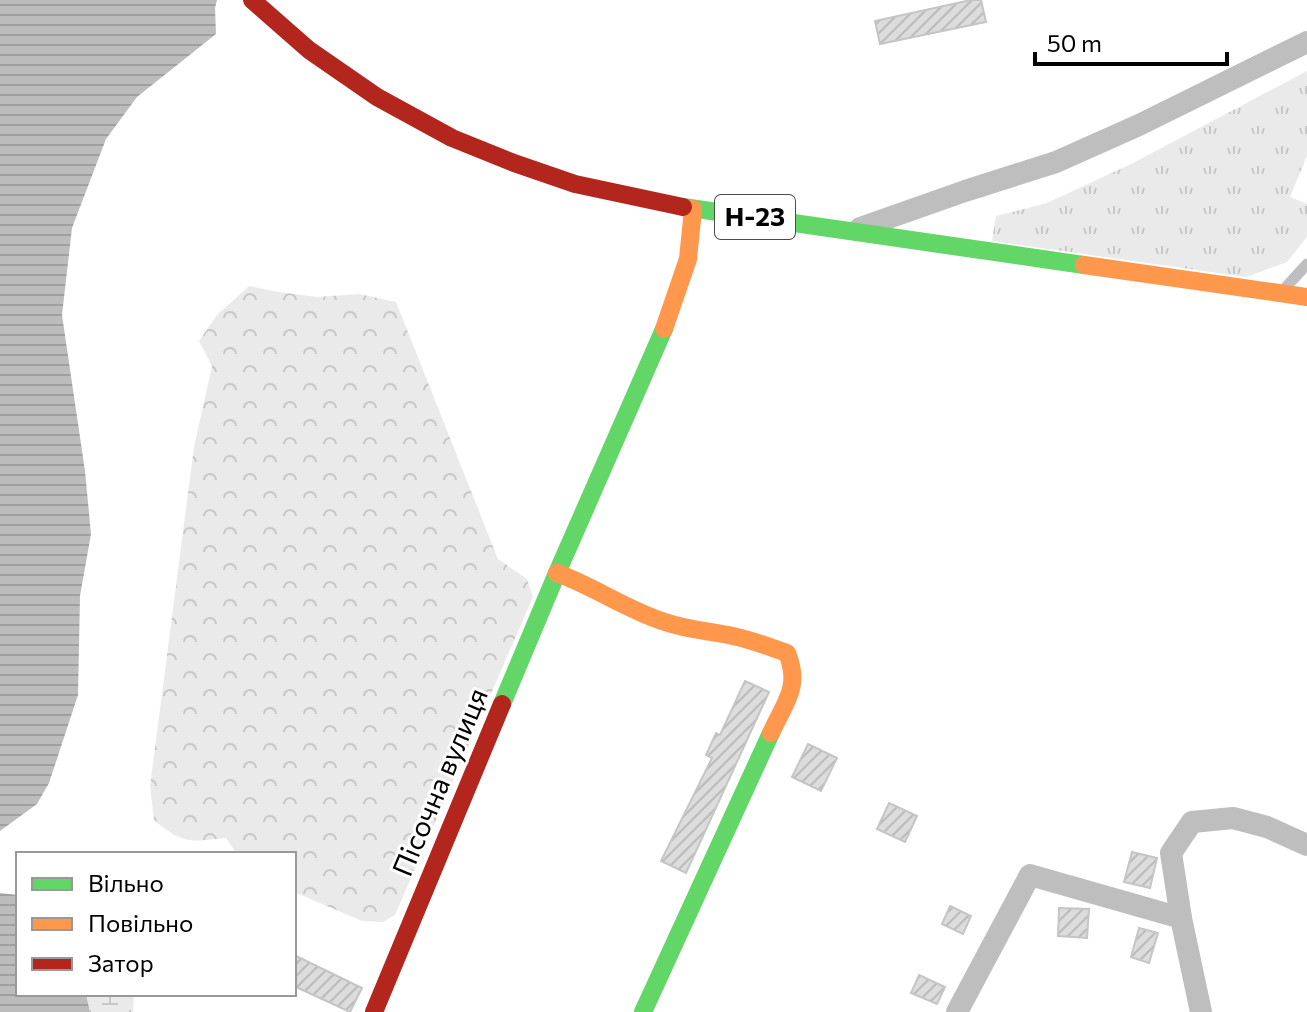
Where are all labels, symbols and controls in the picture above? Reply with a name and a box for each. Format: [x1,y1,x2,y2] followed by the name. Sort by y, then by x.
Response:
[1035,16,1227,66] scale bar
[1047,28,1102,57] text: 50 m
[715,195,795,239] road number: Н-23
[384,682,494,881] street label: Пісочна вулиця
[16,852,296,996] legend
[88,868,164,897] text: Вільно
[88,908,193,937] text: Повільно
[88,948,154,977] text: Затор

